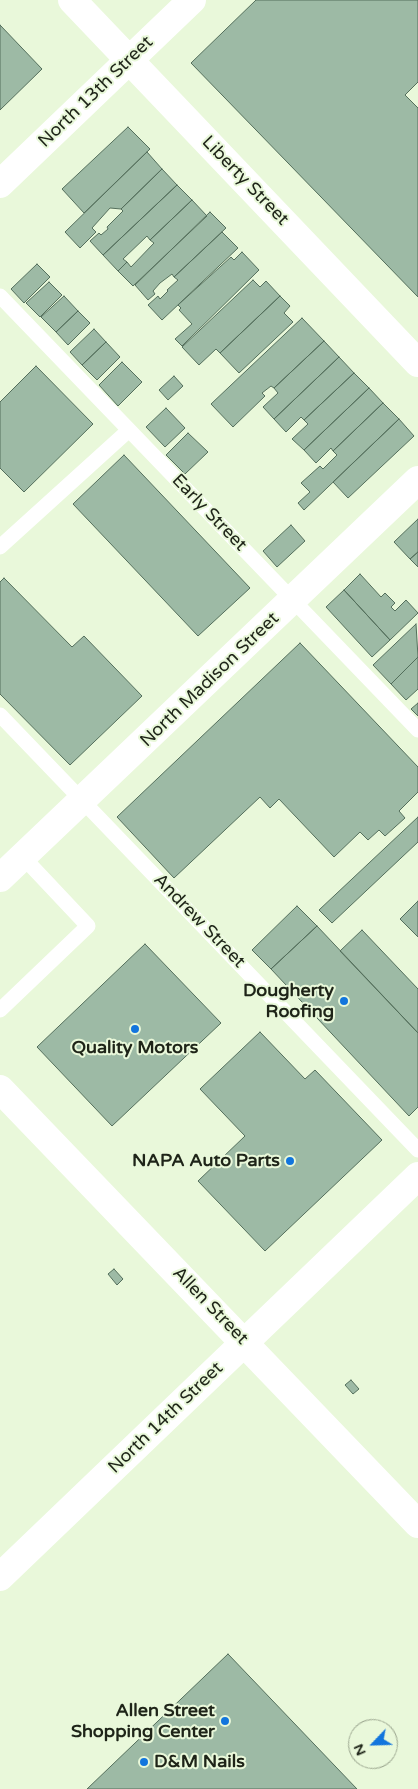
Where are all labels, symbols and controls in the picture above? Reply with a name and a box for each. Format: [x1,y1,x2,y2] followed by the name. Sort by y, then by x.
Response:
[34,32,158,152] street label: North 13th Street
[197,132,293,230] street label: Liberty Street
[167,470,251,556] street label: Early Street
[136,608,284,752] street label: North Madison Street
[149,869,249,973] street label: Andrew Street
[243,980,334,1022] place label: Dougherty Roofing
[338,995,350,1007] marker: Dougherty Roofing
[129,1023,141,1035] marker: Quality Motors
[72,1037,198,1059] place label: Quality Motors
[132,1150,280,1172] place label: NAPA Auto Parts
[284,1155,296,1167] marker: NAPA Auto Parts
[168,1263,252,1349] street label: Allen Street
[104,1358,228,1478] street label: North 14th Street
[71,1700,215,1742] place label: Allen Street Shopping Center
[219,1715,231,1727] marker: Allen Street Shopping Center
[348,1719,398,1769] north arrow
[350,1741,370,1758] text: N
[154,1751,245,1773] place label: D&M Nails
[138,1756,150,1768] marker: D&M Nails

